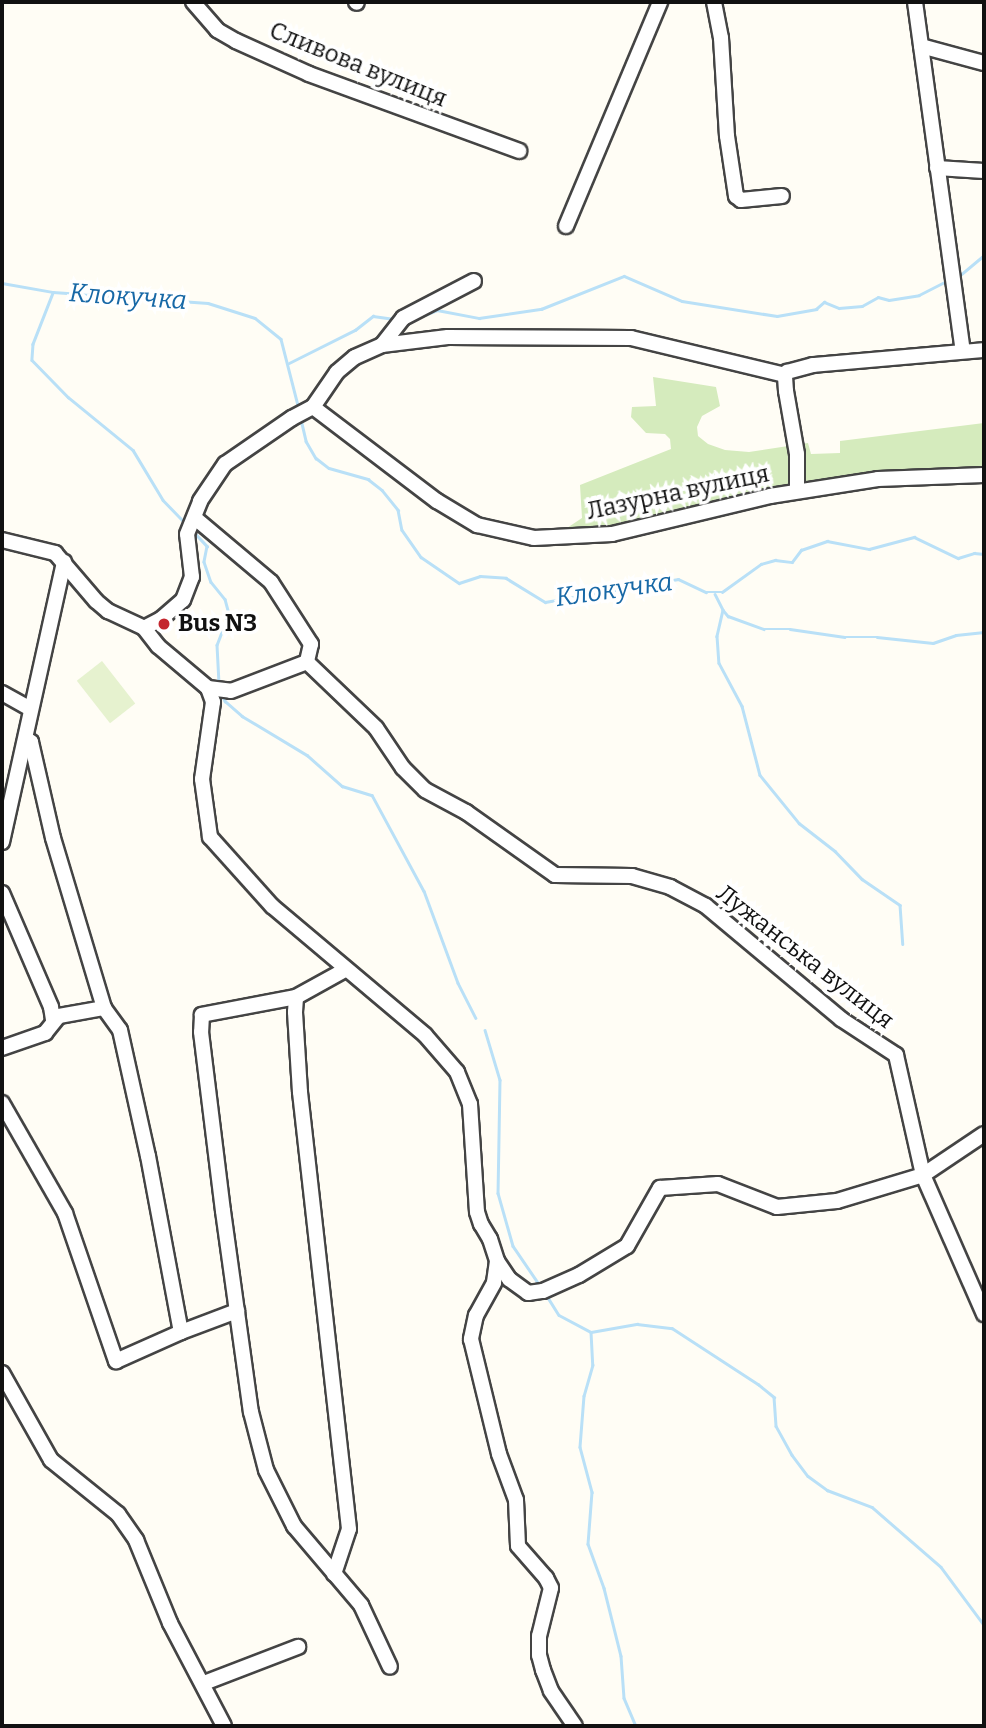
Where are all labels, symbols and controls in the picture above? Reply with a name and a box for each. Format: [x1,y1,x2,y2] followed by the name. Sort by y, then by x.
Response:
[265,16,451,114] street label: Сливова вулиця
[68,277,188,317] water label: Клокучка
[584,460,772,526] street label: Лазурна вулиця
[553,566,675,614] water label: Клокучка
[178,610,257,638] place label: Bus N3
[156,616,172,632] marker: Bus N3
[711,879,899,1035] street label: Лужанська вулиця

